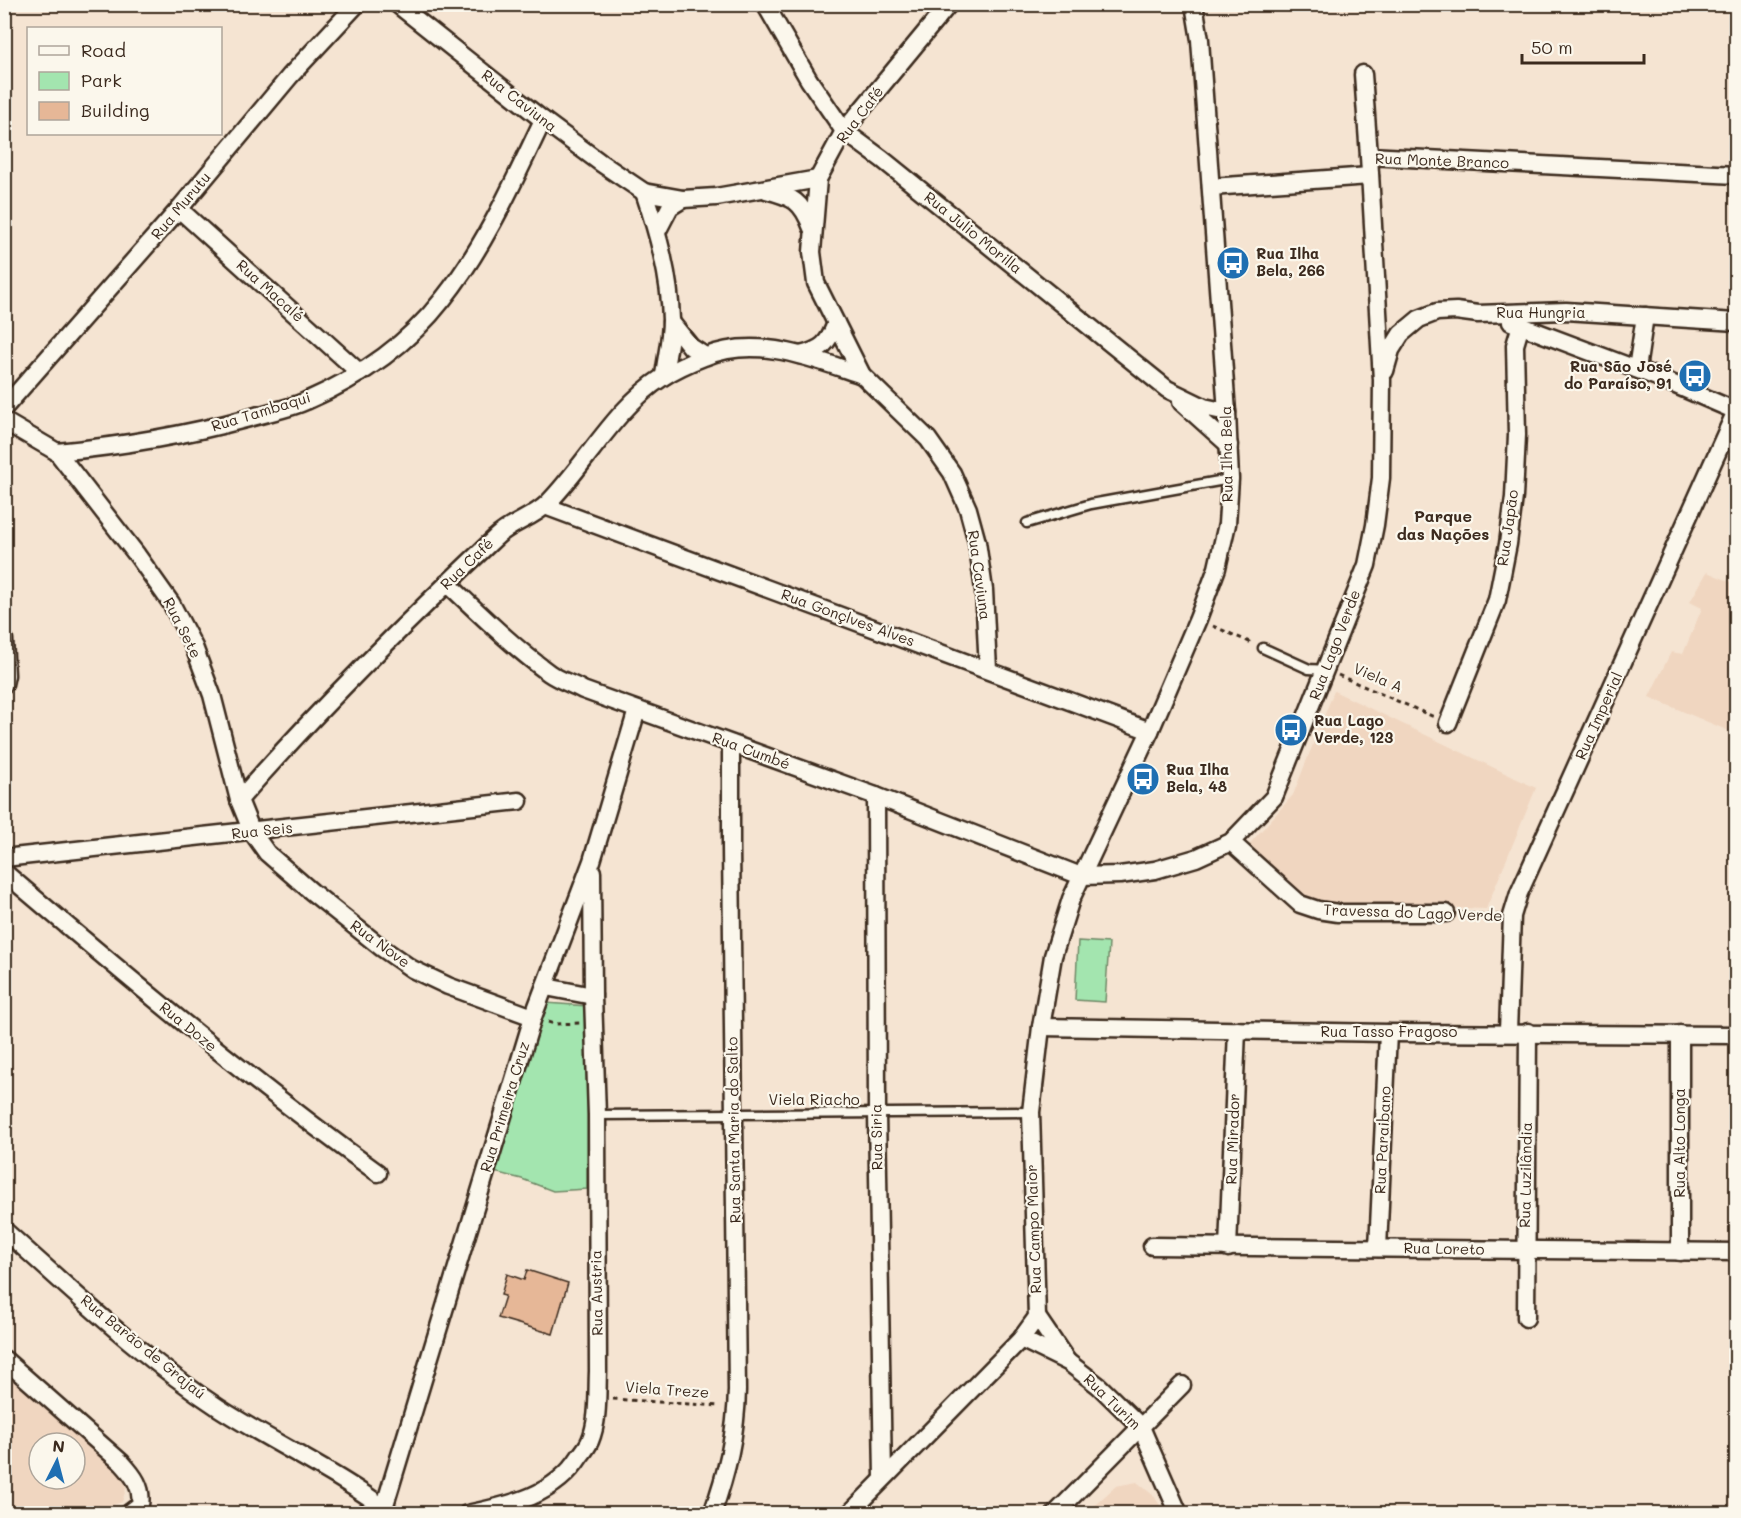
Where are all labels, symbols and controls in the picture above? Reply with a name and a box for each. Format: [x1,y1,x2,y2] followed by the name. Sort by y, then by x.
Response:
[27,27,222,135] legend
[1522,27,1644,65] scale bar
[1531,35,1573,59] text: 50 m
[81,38,126,62] text: Road
[478,65,561,136] street label: Rua Caviuna
[81,68,122,92] text: Park
[831,82,887,147] street label: Rua Café
[81,98,149,122] text: Building
[1375,148,1509,172] street label: Rua Monte Branco
[146,167,214,243] street label: Rua Murutu
[921,187,1027,278] street label: Rua Julio Morilla
[1256,243,1325,280] place label: Rua Ilha Bela, 266
[1215,245,1251,281] bus stop icon: Rua Ilha Bela, 266
[233,255,309,326] street label: Rua Macalé
[1496,302,1586,322] street label: Rua Hungria
[1564,356,1672,393] place label: Rua São José do Paraíso, 91
[1677,358,1713,394] bus stop icon: Rua São José do Paraíso, 91
[209,386,313,436] street label: Rua Tambaqui
[1215,406,1237,502] street label: Rua Ilha Bela
[1492,488,1522,567] street label: Rua Japão
[1397,505,1489,544] district label: Parque das Nações
[964,529,996,621] street label: Rua Caviuna
[435,533,497,594] street label: Rua Café
[779,584,918,651] street label: Rua Gonçlves Alves
[1304,587,1364,703] street label: Rua Lago Verde
[159,594,207,661] street label: Rua Sete
[1351,658,1406,696] street label: Viela A
[1570,668,1626,763] street label: Rua Imperial
[1314,710,1393,747] place label: Rua Lago Verde, 123
[1273,712,1309,748] bus stop icon: Rua Lago Verde, 123
[710,727,793,773] street label: Rua Cumbé
[1166,759,1229,796] place label: Rua Ilha Bela, 48
[1125,761,1161,797] bus stop icon: Rua Ilha Bela, 48
[230,817,294,843] street label: Rua Seis
[1323,899,1503,925] street label: Travessa do Lago Verde
[347,915,414,972] street label: Rua Nove
[156,997,222,1056] street label: Rua Doze
[1321,1021,1458,1041] street label: Rua Tasso Fragoso
[721,1036,745,1223] street label: Rua Santa Maria do Salto
[475,1039,533,1174] street label: Rua Primeira Cruz
[1369,1085,1395,1194] street label: Rua Paraibano
[1669,1088,1689,1198] street label: Rua Alto Longa
[768,1089,860,1109] street label: Viela Riacho
[1220,1093,1244,1185] street label: Rua Mirador
[865,1104,887,1170] street label: Rua Siria
[1514,1122,1536,1228] street label: Rua Luzilândia
[1021,1164,1045,1294] street label: Rua Campo Maior
[1403,1237,1485,1259] street label: Rua Loreto
[585,1250,607,1336] street label: Rua Austria
[77,1290,210,1403] street label: Rua Barão de Grajaú
[1080,1369,1146,1434] street label: Rua Turim
[624,1376,710,1402] street label: Viela Treze
[27,1431,87,1491] north arrow
[51,1435,66,1457] text: N

